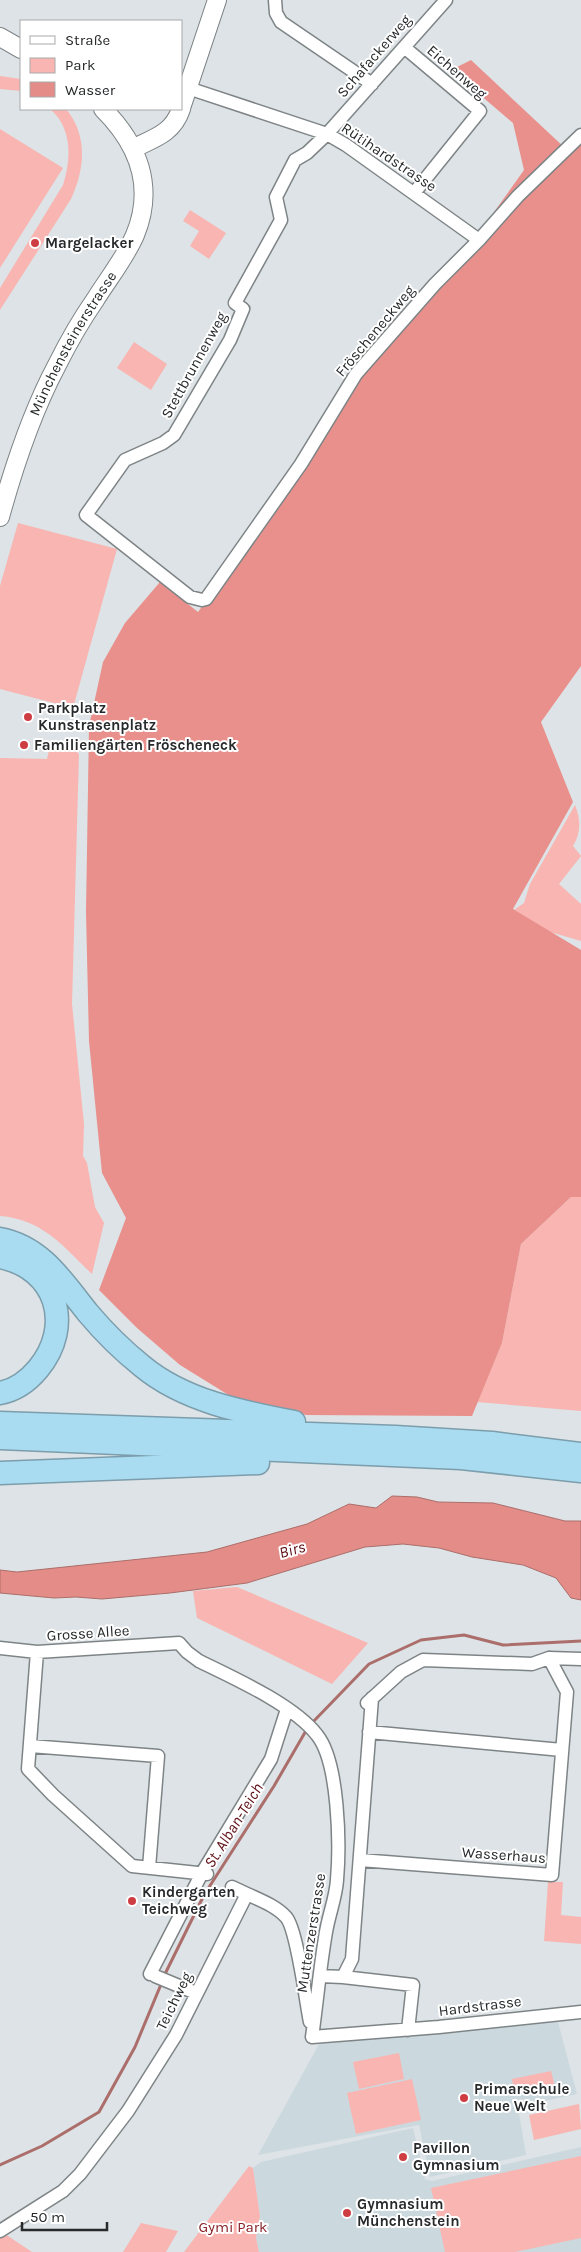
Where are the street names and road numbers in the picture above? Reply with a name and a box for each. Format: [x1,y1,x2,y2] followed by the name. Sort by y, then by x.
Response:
[333,11,415,101] street label: Schafackerweg
[423,41,491,103] street label: Eichenweg
[338,119,440,195] street label: Rütihardstrasse
[25,268,120,418] street label: Münchensteinerstrasse
[332,281,419,380] street label: Fröscheneckweg
[157,308,231,421] street label: Stettbrunnenweg
[46,1621,130,1645] street label: Grosse Allee
[461,1843,547,1867] street label: Wasserhaus
[293,1872,329,1994] street label: Muttenzerstrasse
[152,1969,196,2033] street label: Teichweg
[438,1992,522,2020] street label: Hardstrasse

